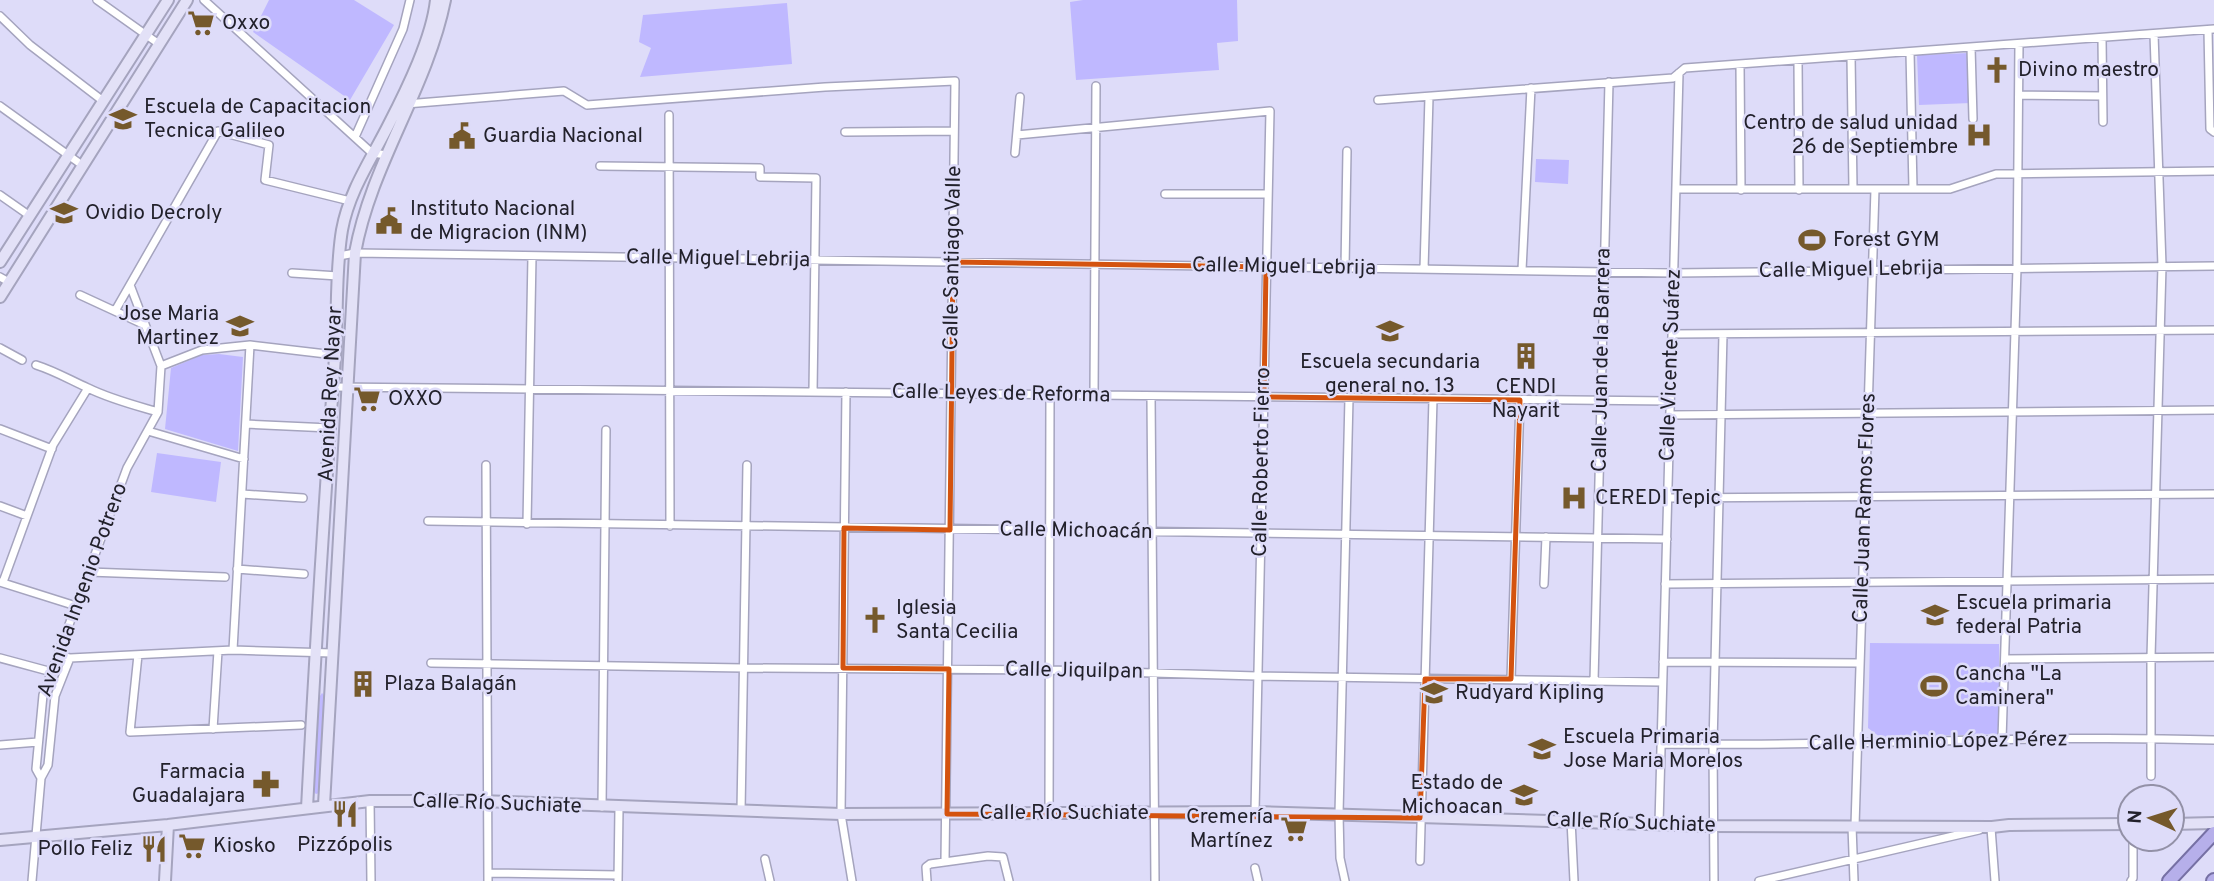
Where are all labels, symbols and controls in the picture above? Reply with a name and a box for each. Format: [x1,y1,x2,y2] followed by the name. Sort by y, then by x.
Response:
[186,8,216,38] supermarket icon: Oxxo
[222,10,270,37] place label: Oxxo
[1982,55,2012,85] church icon: Divino maestro
[2018,57,2159,84] place label: Divino maestro
[144,94,371,145] place label: Escuela de Capacitacion Tecnica Galileo
[108,104,138,134] school or university icon: Escuela de Capacitacion Tecnica Galileo
[1743,110,1958,161] place label: Centro de salud unidad 26 de Septiembre
[1964,120,1994,150] hospital icon: Centro de salud unidad 26 de Septiembre
[447,121,477,151] public building icon: Guardia Nacional
[483,123,643,150] place label: Guardia Nacional
[938,165,968,351] street label: Calle Santiago Valle
[410,196,587,247] place label: Instituto Nacional de Migracion (INM)
[49,198,79,228] school or university icon: Ovidio Decroly
[85,200,222,227] place label: Ovidio Decroly
[374,206,404,236] public building icon: Instituto Nacional de Migracion (INM)
[1797,225,1827,255] sports icon: Forest GYM
[1833,227,1940,254] place label: Forest GYM
[626,244,810,274] street label: Calle Miguel Lebrija
[1587,248,1617,472] street label: Calle Juan de la Barrera
[1192,252,1376,282] street label: Calle Miguel Lebrija
[1759,255,1943,285] street label: Calle Miguel Lebrija
[1654,268,1688,462] street label: Calle Vicente Suárez
[118,301,219,352] place label: Jose Maria Martinez
[313,305,349,483] street label: Avenida Rey Nayar
[225,311,255,341] school or university icon: Jose Maria Martinez
[1375,316,1405,346] school or university icon: Escuela secundaria general no. 13
[1511,341,1541,371] building icon: CENDI Nayarit
[1300,349,1480,400] place label: Escuela secundaria general no. 13
[1247,367,1277,557] street label: Calle Roberto Fierro
[1492,374,1560,425] place label: CENDI Nayarit
[891,379,1111,409] street label: Calle Leyes de Reforma
[352,384,382,414] supermarket icon: OXXO
[388,386,443,413] place label: OXXO
[1847,392,1883,624] street label: Calle Juan Ramos Flores
[32,479,134,701] street label: Avenida Ingenio Potrero
[1559,483,1589,513] hospital icon: CEREDI Tepic
[1595,485,1721,512] place label: CEREDI Tepic
[999,516,1153,546] street label: Calle Michoacán
[1956,590,2111,641] place label: Escuela primaria federal Patria
[896,595,1018,646] place label: Iglesia Santa Cecilia
[1920,600,1950,630] school or university icon: Escuela primaria federal Patria
[860,605,890,635] church icon: Iglesia Santa Cecilia
[1005,656,1143,686] street label: Calle Jiquilpan
[1955,661,2062,712] place label: Cancha "La Caminera"
[348,669,378,699] building icon: Plaza Balagán
[384,671,517,698] place label: Plaza Balagán
[1919,671,1949,701] sports icon: Cancha "La Caminera"
[1419,678,1449,708] school or university icon: Rudyard Kipling
[1455,680,1604,707] place label: Rudyard Kipling
[1563,724,1743,775] place label: Escuela Primaria Jose Maria Morelos
[1808,726,2068,758] street label: Calle Herminio López Pérez
[1527,734,1557,764] school or university icon: Escuela Primaria Jose Maria Morelos
[132,759,245,810] place label: Farmacia Guadalajara
[251,769,281,799] pharmacy icon: Farmacia Guadalajara
[1401,770,1503,821] place label: Estado de Michoacan
[1509,780,1539,810] school or university icon: Estado de Michoacan
[2116,783,2186,853] north arrow
[412,788,582,820] street label: Calle Río Suchiate
[330,799,360,829] restaurant icon: Pizzópolis
[979,800,1149,827] street label: Calle Río Suchiate
[1186,804,1273,855] place label: Cremería Martínez
[1546,807,1716,839] street label: Calle Río Suchiate
[2124,809,2148,825] text: N
[1279,814,1309,844] supermarket icon: Cremería Martínez
[177,831,207,861] supermarket icon: Kiosko
[297,832,393,859] place label: Pizzópolis
[213,833,276,860] place label: Kiosko
[139,834,169,864] restaurant icon: Pollo Feliz
[37,836,133,863] place label: Pollo Feliz

